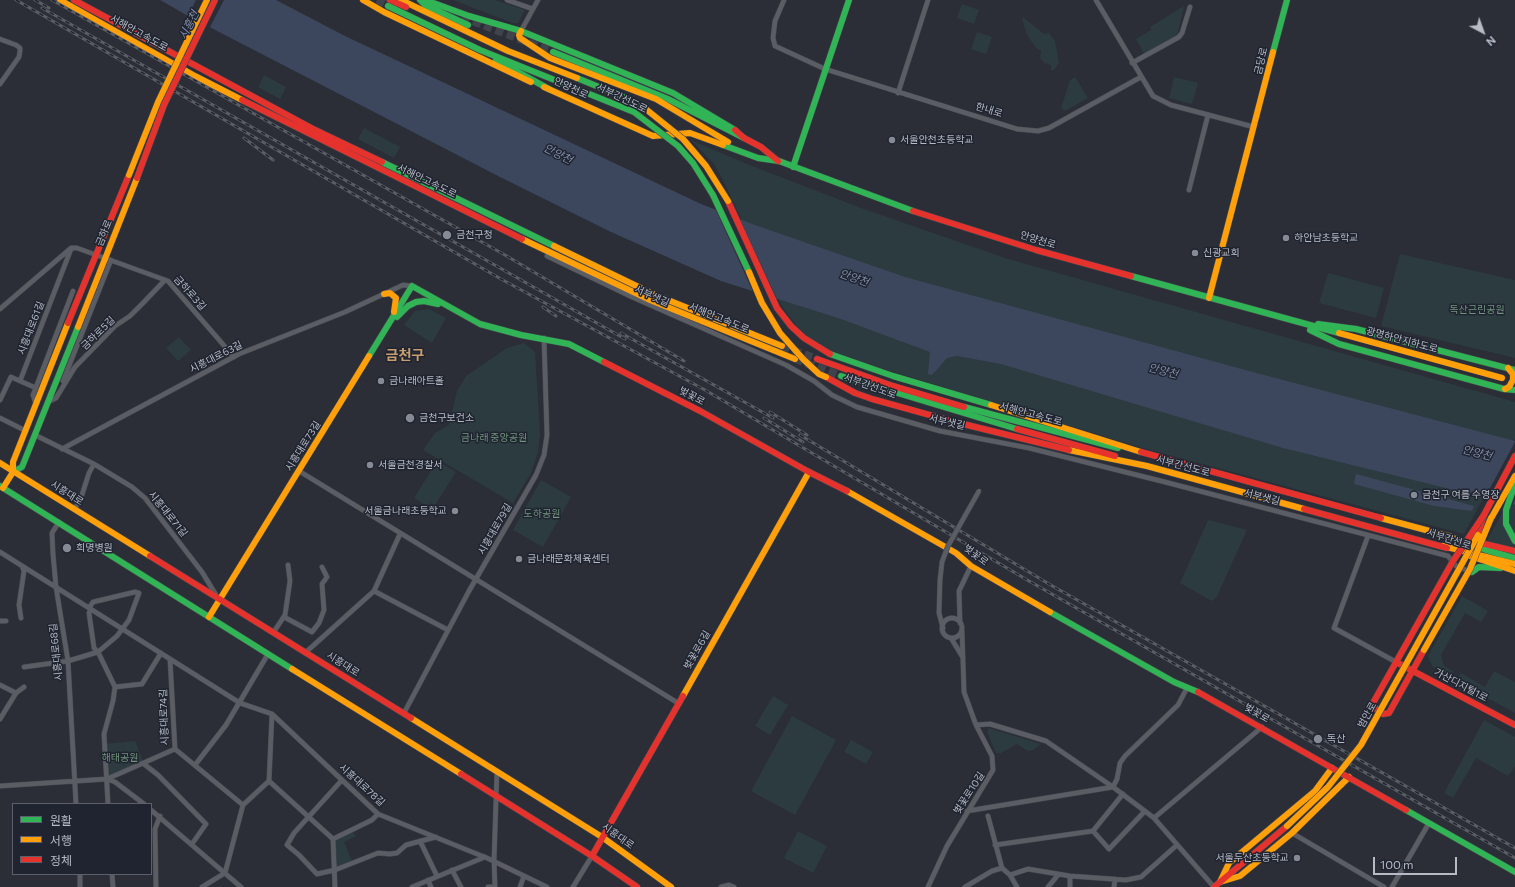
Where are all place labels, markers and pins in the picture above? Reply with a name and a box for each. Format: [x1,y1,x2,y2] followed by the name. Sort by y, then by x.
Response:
[900,134,974,146] place label: 서울안천초등학교
[887,135,897,145] marker: 서울안천초등학교
[441,229,453,241] marker: 금천구청
[456,229,493,241] place label: 금천구청
[1294,232,1358,244] place label: 하안남초등학교
[1281,233,1291,243] marker: 하안남초등학교
[1203,247,1240,259] place label: 신광교회
[1190,248,1200,258] marker: 신광교회
[389,375,444,387] place label: 금나래아트홀
[376,376,386,386] marker: 금나래아트홀
[404,412,416,424] marker: 금천구보건소
[419,412,474,424] place label: 금천구보건소
[378,459,442,471] place label: 서울금천경찰서
[365,460,375,470] marker: 서울금천경찰서
[1422,489,1499,501] place label: 금천구 여름 수영장
[1409,490,1419,500] marker: 금천구 여름 수영장
[364,505,447,517] place label: 서울금나래초등학교
[450,506,460,516] marker: 서울금나래초등학교
[61,542,73,554] marker: 희명병원
[76,542,113,554] place label: 희명병원
[527,553,610,565] place label: 금나래문화체육센터
[514,554,524,564] marker: 금나래문화체육센터
[1312,733,1324,745] marker: 독산
[1327,733,1345,745] place label: 독산
[1215,852,1289,864] place label: 서울두산초등학교
[1292,853,1302,863] marker: 서울두산초등학교

